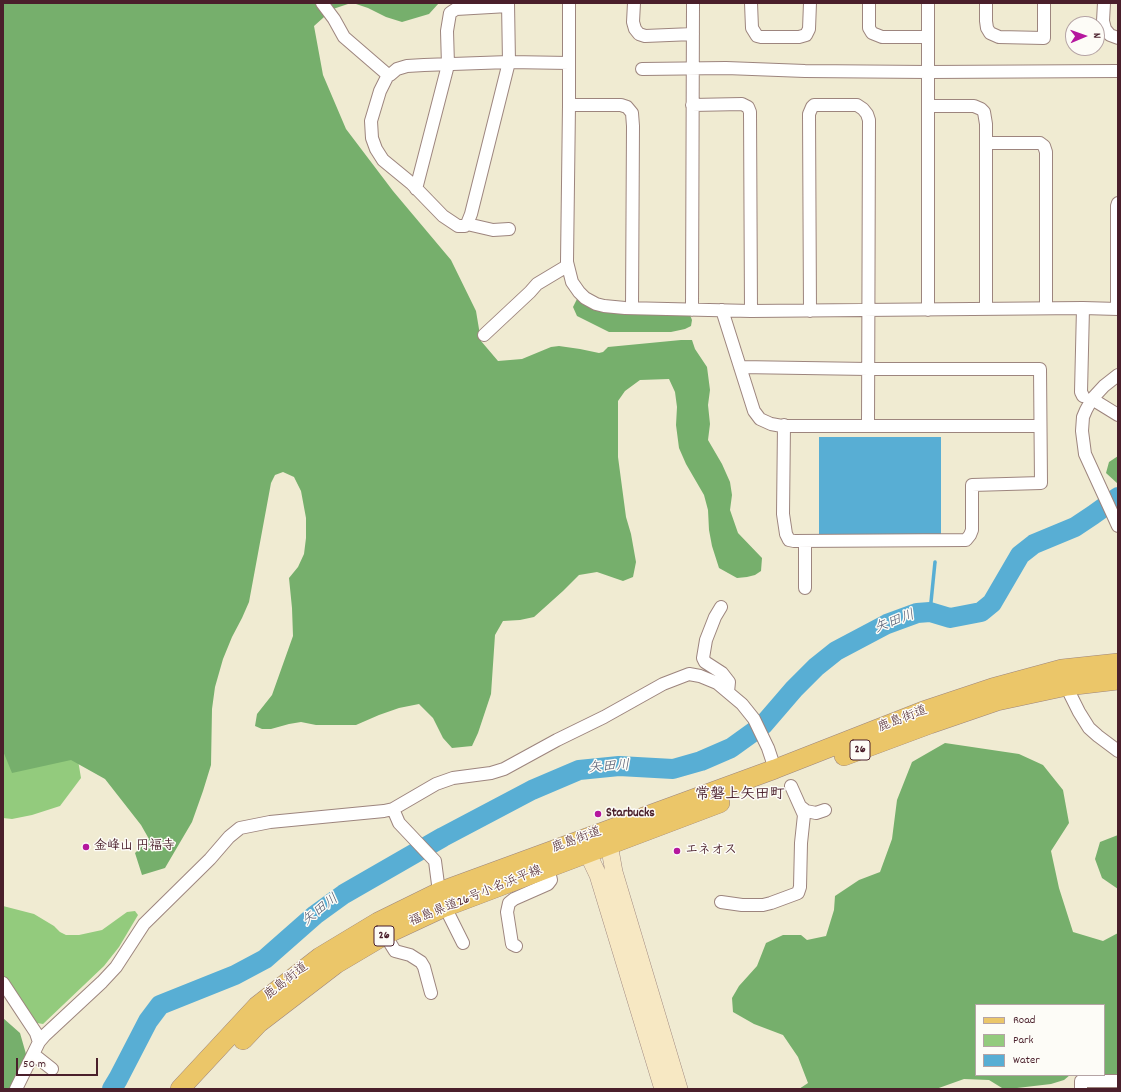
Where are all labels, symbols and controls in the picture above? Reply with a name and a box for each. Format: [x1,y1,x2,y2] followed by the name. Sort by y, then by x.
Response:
[1065,16,1105,56] north arrow
[1088,33,1104,39] text: N
[872,608,918,638] water label: 矢田川
[876,703,930,737] street label: 鹿島街道
[850,740,870,760] road number: 26
[587,758,631,778] water label: 矢田川
[695,787,785,805] district label: 常磐上矢田町
[606,806,655,822] place label: Starbucks
[593,809,603,819] marker: Starbucks
[550,825,604,857] street label: 鹿島街道
[94,839,175,855] place label: 金峰山 円福寺
[81,842,91,852] marker: 金峰山 円福寺
[685,843,737,859] place label: エネオス
[672,846,682,856] marker: エネオス
[407,863,545,931] street label: 福島県道26号小名浜平線
[299,891,343,931] water label: 矢田川
[374,926,394,946] road number: 26
[262,960,312,1004] street label: 鹿島街道
[975,1004,1105,1076] legend
[1013,1012,1035,1029] text: Road
[1013,1032,1033,1049] text: Park
[18,1050,100,1076] scale bar
[1013,1052,1040,1069] text: Water
[23,1056,46,1073] text: 50 m

